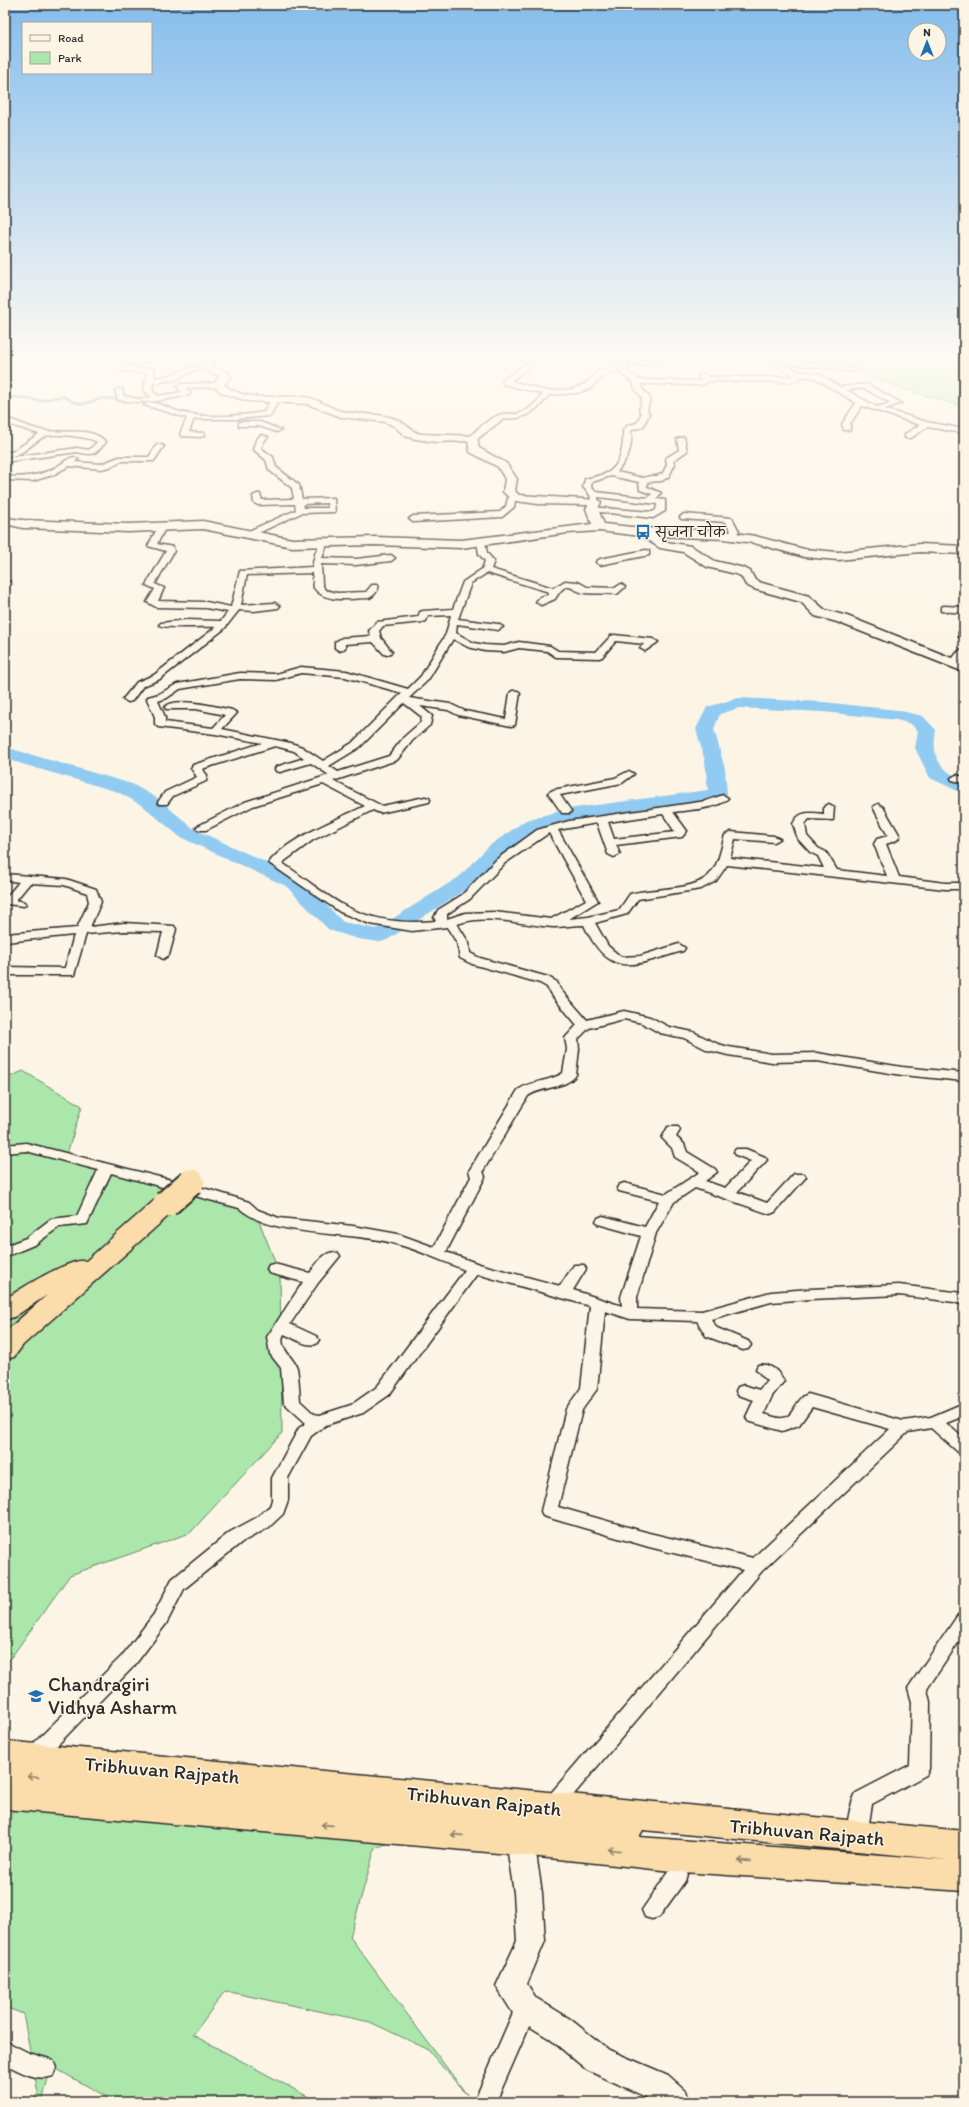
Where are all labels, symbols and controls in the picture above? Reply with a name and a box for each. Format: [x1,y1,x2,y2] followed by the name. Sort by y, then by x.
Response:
[22,22,152,74] legend
[907,22,947,62] north arrow
[923,26,931,39] text: N
[58,31,84,45] text: Road
[58,51,82,65] text: Park
[654,521,727,543] place label: सृजना चोक
[634,523,652,541] bus stop icon: सृजना चोक
[48,1672,177,1719] place label: Chandragiri Vidhya Asharm
[27,1687,45,1705] school or university icon: Chandragiri Vidhya Asharm
[83,1751,241,1789] street label: Tribhuvan Rajpath
[27,1773,40,1780] one-way arrow
[405,1781,563,1821] street label: Tribhuvan Rajpath
[728,1813,886,1851] street label: Tribhuvan Rajpath
[321,1821,334,1828] one-way arrow
[451,1831,464,1838] one-way arrow
[608,1846,621,1853] one-way arrow
[737,1857,750,1864] one-way arrow

